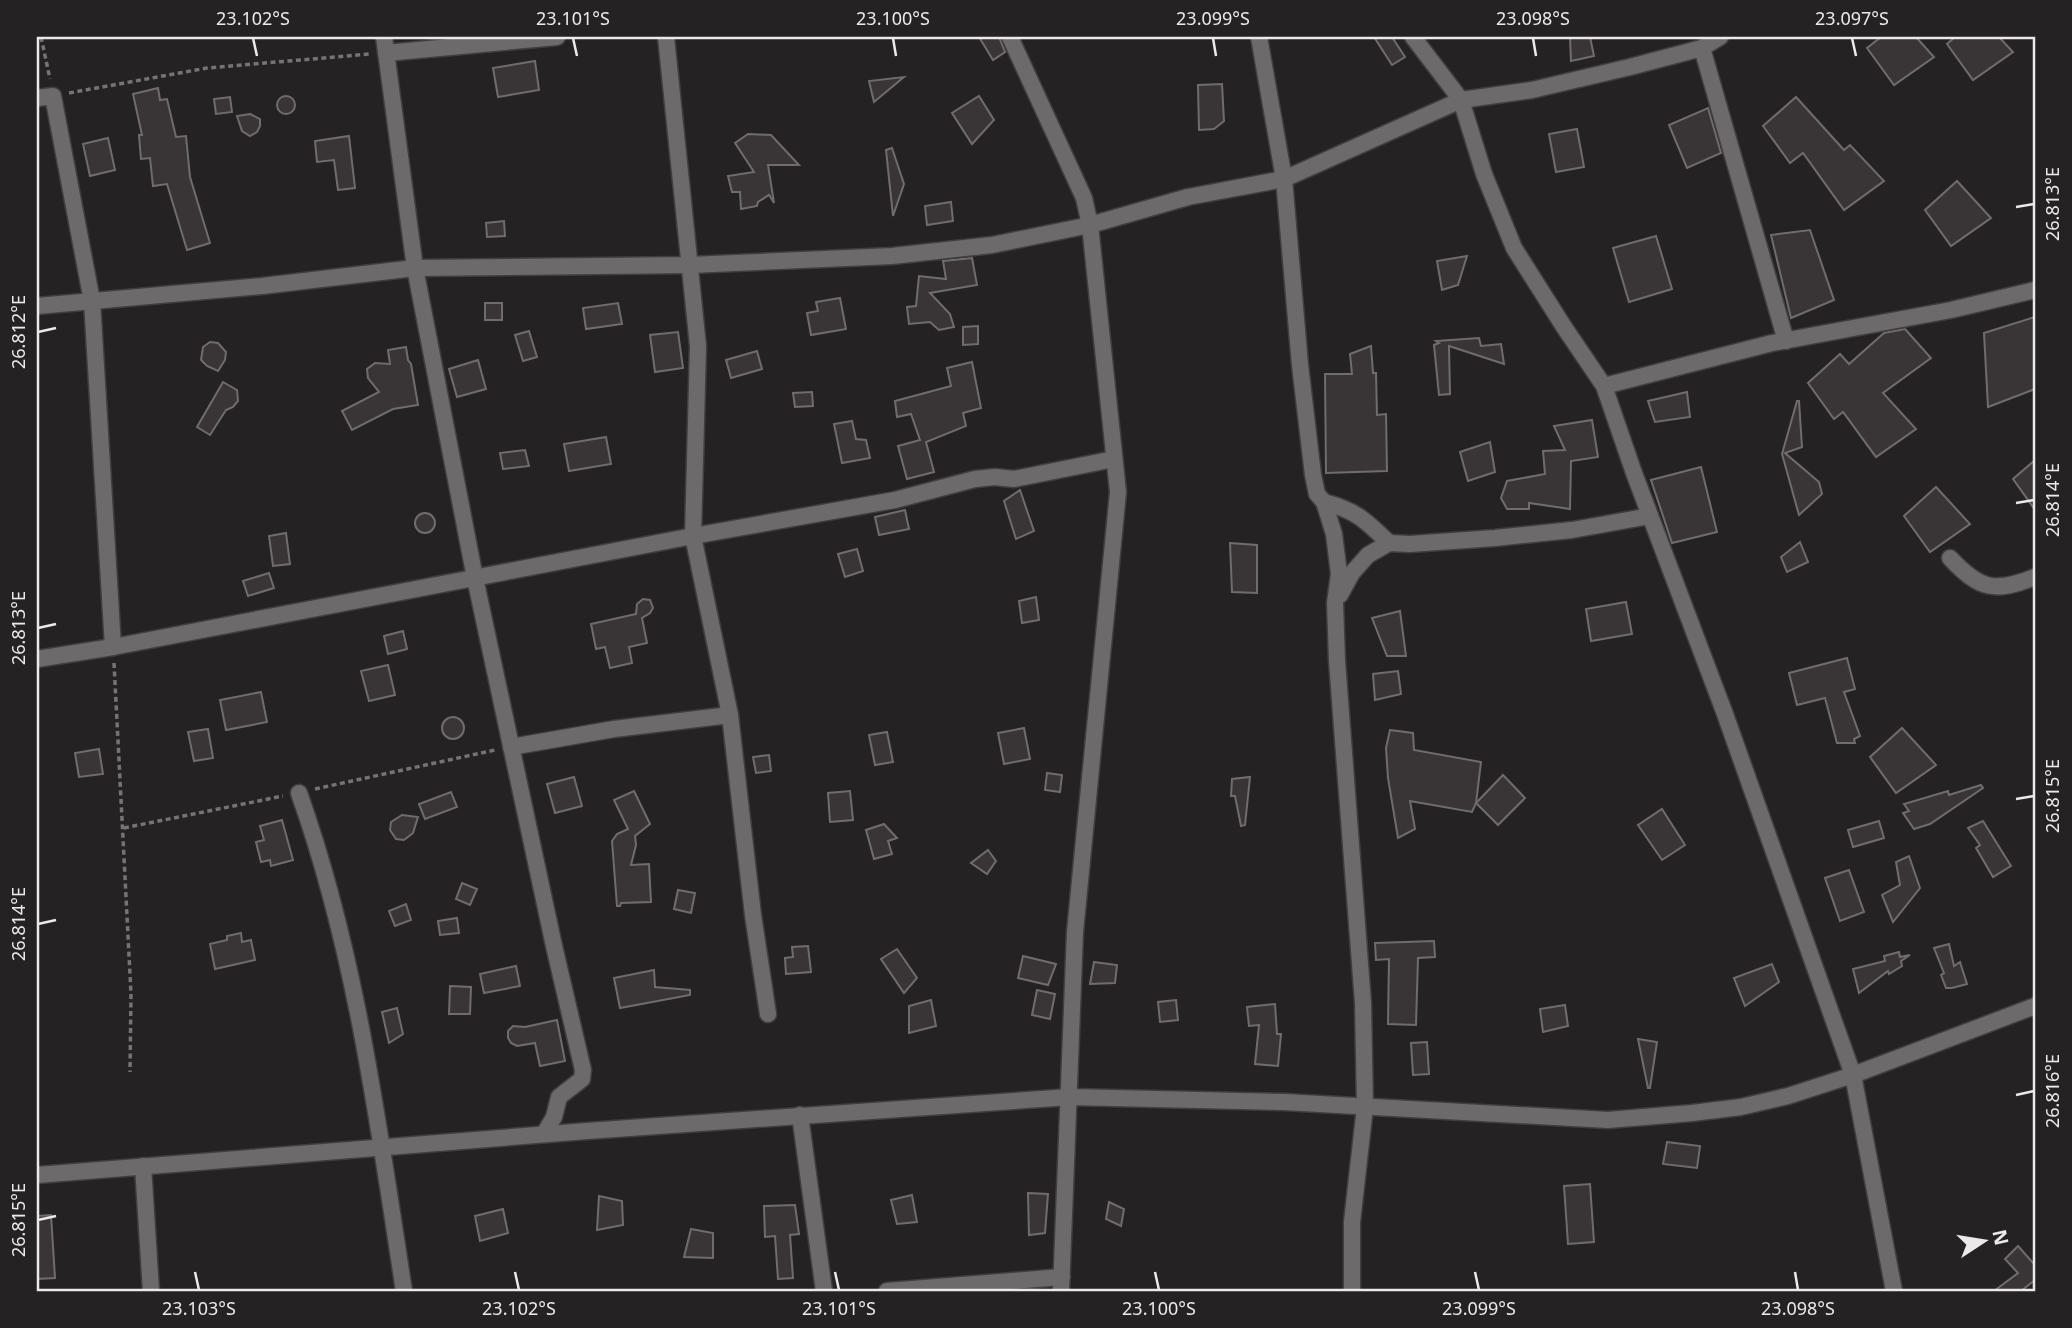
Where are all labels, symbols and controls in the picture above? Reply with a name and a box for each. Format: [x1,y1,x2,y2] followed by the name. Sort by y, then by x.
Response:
[216,6,290,30] text: 23.102°S
[536,6,610,30] text: 23.101°S
[856,6,930,30] text: 23.100°S
[1176,6,1250,30] text: 23.099°S
[1496,6,1570,30] text: 23.098°S
[1815,6,1889,30] text: 23.097°S
[2040,167,2064,241] text: 26.813°E
[6,295,30,369] text: 26.812°E
[2040,463,2064,537] text: 26.814°E
[6,591,30,665] text: 26.813°E
[2040,759,2064,833] text: 26.815°E
[6,887,30,961] text: 26.814°E
[2040,1054,2064,1128] text: 26.816°E
[6,1183,30,1257] text: 26.815°E
[1950,1206,2020,1276] north arrow
[1986,1227,2015,1248] text: N
[162,1296,236,1320] text: 23.103°S
[482,1296,556,1320] text: 23.102°S
[802,1296,876,1320] text: 23.101°S
[1122,1296,1196,1320] text: 23.100°S
[1442,1296,1516,1320] text: 23.099°S
[1761,1296,1835,1320] text: 23.098°S

